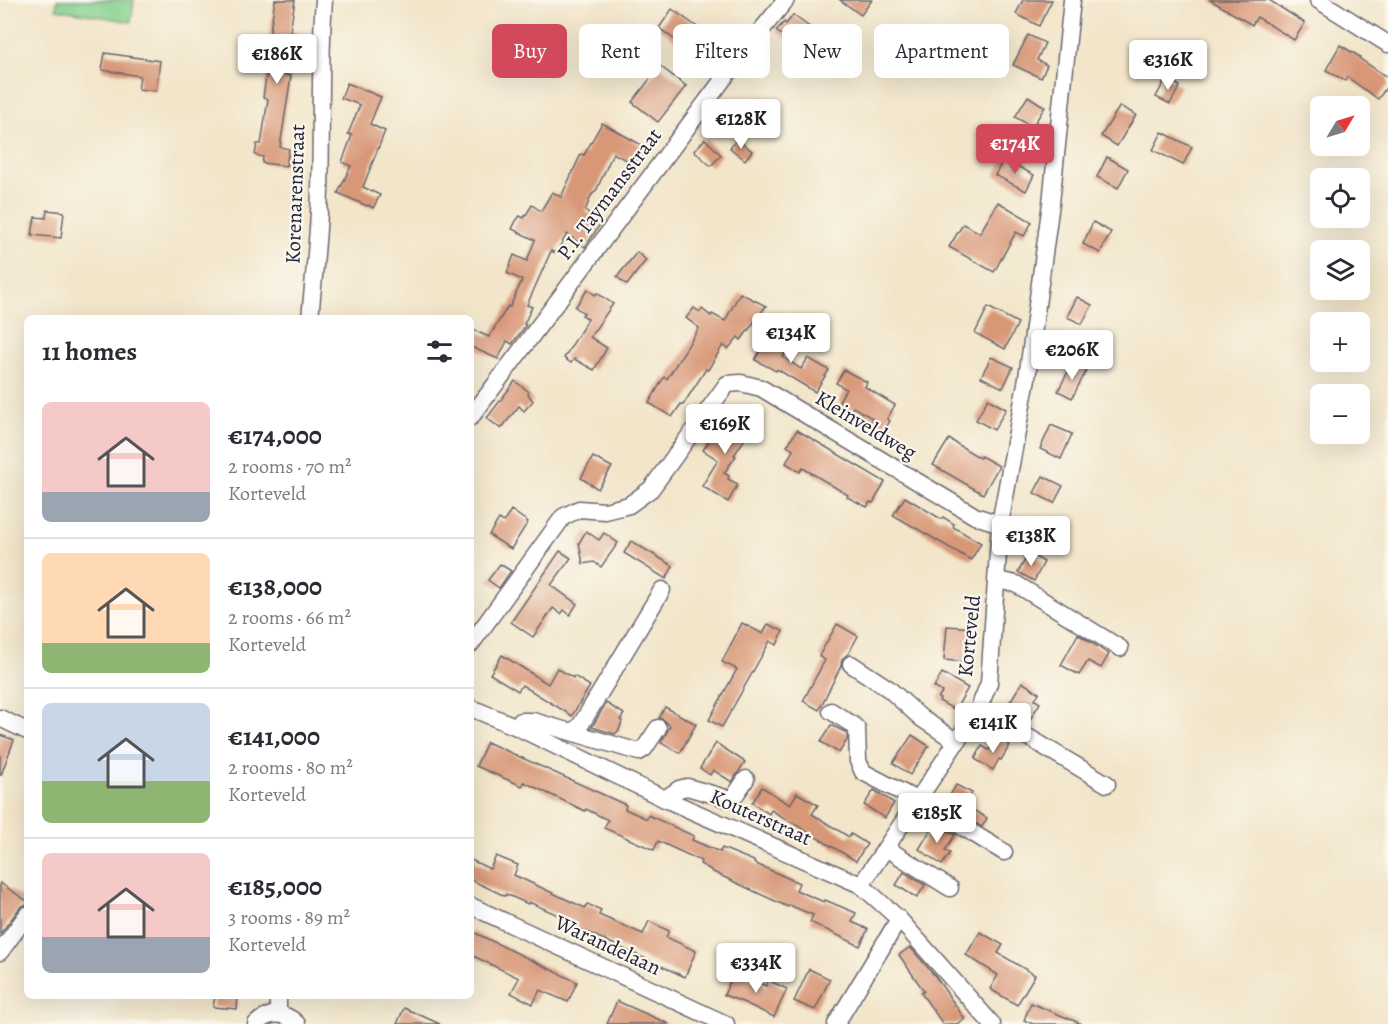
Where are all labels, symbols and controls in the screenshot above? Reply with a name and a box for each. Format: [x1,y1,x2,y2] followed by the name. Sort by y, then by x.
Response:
[492,24,567,78] chip: Buy
[579,24,661,78] chip: Rent
[673,24,770,78] chip: Filters
[782,24,862,78] chip: New
[874,24,1009,78] chip: Apartment
[235,34,319,85] pin: €186K
[252,40,302,67] text: €186K
[1126,40,1210,91] pin: €316K
[1143,46,1193,73] text: €316K
[1310,96,1370,156] north arrow
[1310,96,1370,444] map controls
[699,99,783,150] pin: €128K
[715,105,767,132] text: €128K
[550,122,668,266] street label: P.I. Taymansstraat
[279,123,311,264] street label: Korenarenstraat
[973,124,1057,175] pin: €174K
[990,130,1040,157] text: €174K
[1310,168,1370,228] button: locate
[1310,240,1370,300] button: layers
[1310,312,1370,372] button: +
[749,313,833,364] pin: €134K
[766,319,816,346] text: €134K
[1030,330,1114,381] pin: €206K
[42,334,137,369] text: 11 homes
[423,335,456,368] icon: filters
[1045,336,1099,363] text: €206K
[810,384,922,467] street label: Kleinveldweg
[1310,384,1370,444] button: −
[683,404,767,455] pin: €169K
[700,410,750,437] text: €169K
[228,418,322,453] text: €174,000
[90,426,162,498] icon: home
[228,453,352,480] text: 2 rooms · 70 m²
[228,480,306,507] text: Korteveld
[989,516,1073,567] pin: €138K
[1006,522,1056,549] text: €138K
[228,569,322,604] text: €138,000
[90,577,162,649] icon: home
[951,593,987,678] street label: Korteveld
[228,604,351,631] text: 2 rooms · 66 m²
[228,631,306,658] text: Korteveld
[951,703,1035,754] pin: €141K
[969,709,1017,736] text: €141K
[228,719,320,754] text: €141,000
[90,727,162,799] icon: home
[228,754,353,781] text: 2 rooms · 80 m²
[228,781,306,808] text: Korteveld
[706,782,816,852] street label: Kouterstraat
[895,793,979,844] pin: €185K
[912,799,962,826] text: €185K
[228,869,322,904] text: €185,000
[90,877,162,949] icon: home
[228,904,350,931] text: 3 rooms · 89 m²
[550,908,665,982] street label: Warandelaan
[228,931,306,958] text: Korteveld
[714,943,798,994] pin: €334K
[730,949,782,976] text: €334K

